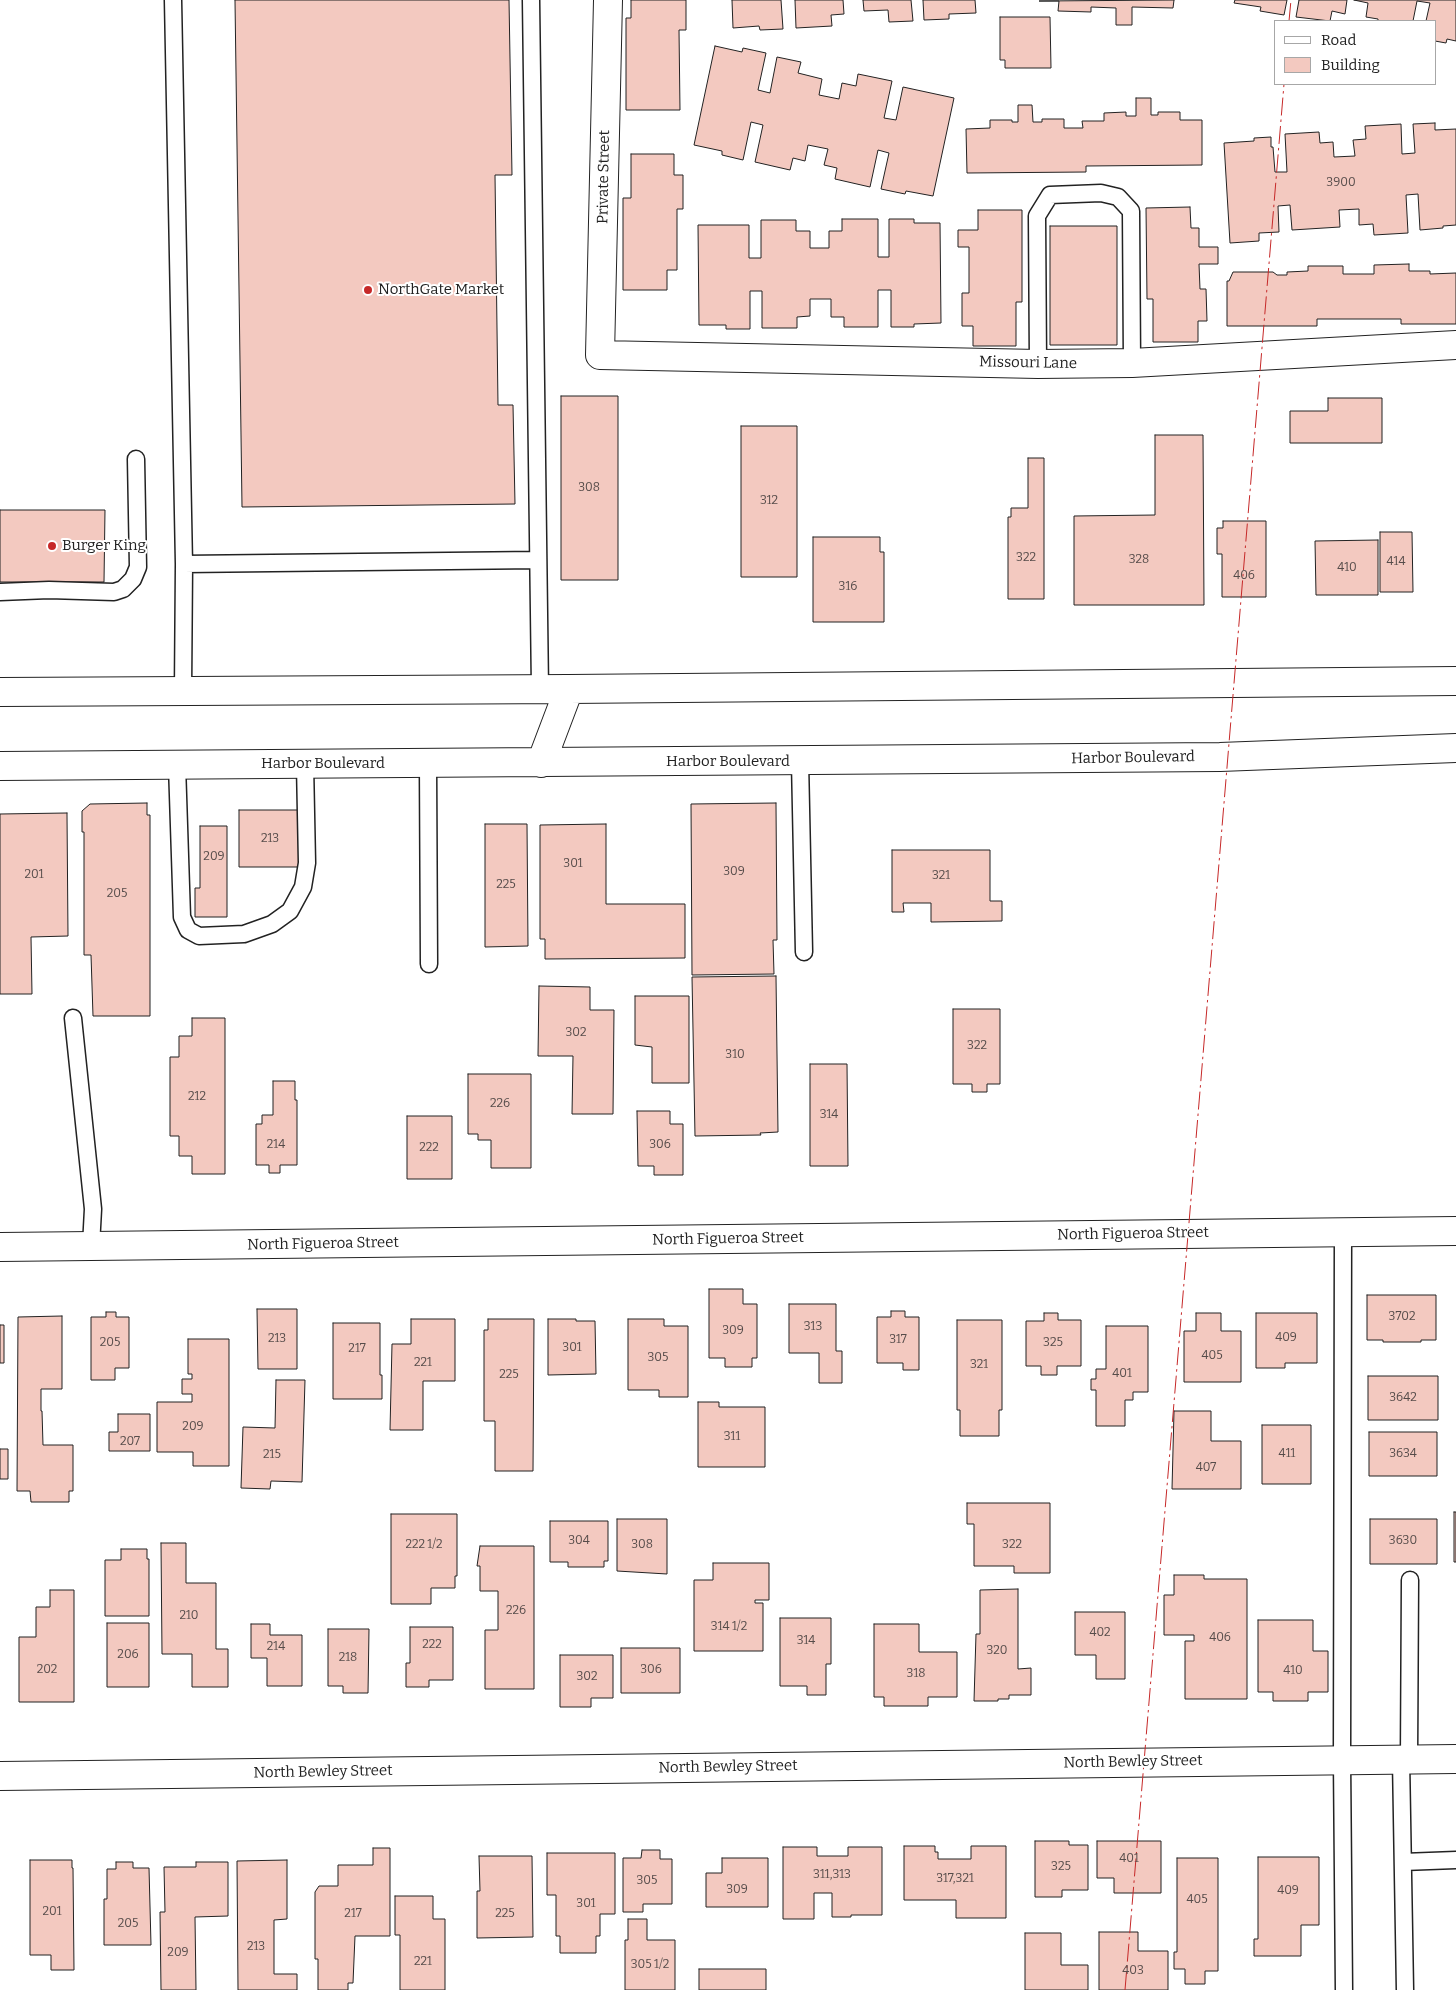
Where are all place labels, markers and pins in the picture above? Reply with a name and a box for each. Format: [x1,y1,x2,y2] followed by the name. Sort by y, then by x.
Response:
[378,281,504,299] place label: NorthGate Market
[362,284,374,296] marker: NorthGate Market
[62,537,146,555] place label: Burger King
[46,540,58,552] marker: Burger King

